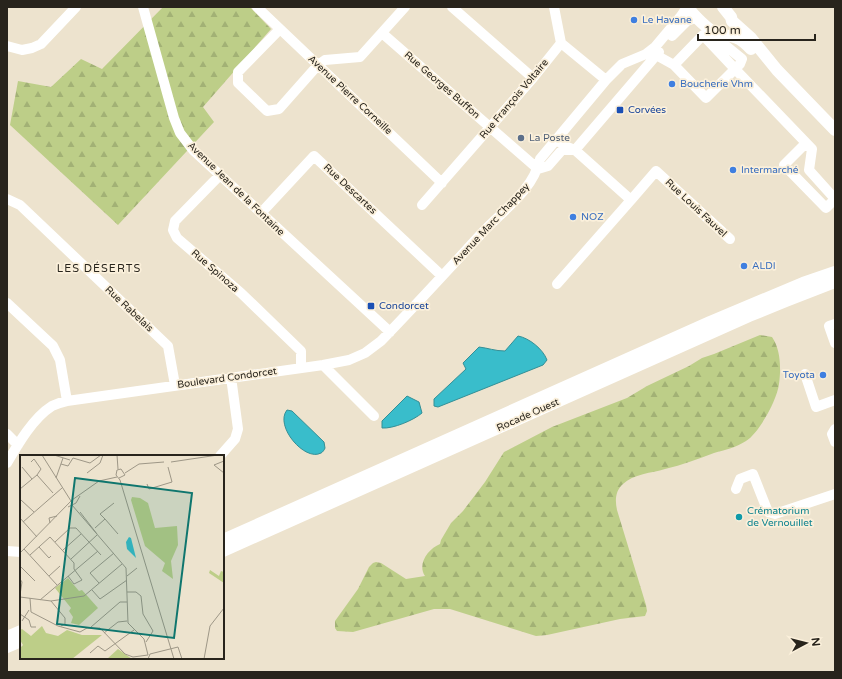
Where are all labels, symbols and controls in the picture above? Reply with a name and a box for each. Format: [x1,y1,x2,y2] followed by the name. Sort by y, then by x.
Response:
[642,14,692,26] place label: Le Havane
[629,15,639,25] marker: Le Havane
[698,16,815,42] scale bar
[704,23,741,37] text: 100 m
[402,49,482,121] street label: Rue Georges Buffon
[305,53,395,137] street label: Avenue Pierre Corneille
[477,56,551,141] street label: Rue François Voltaire
[680,78,753,90] place label: Boucherie Vhm
[667,79,677,89] marker: Boucherie Vhm
[628,104,666,116] place label: Corvées
[615,105,625,115] marker: Corvées
[529,132,570,144] place label: La Poste
[516,133,526,143] marker: La Poste
[185,140,287,239] street label: Avenue Jean de la Fontaine
[321,161,379,217] street label: Rue Descartes
[741,164,799,176] place label: Intermarché
[728,165,738,175] marker: Intermarché
[663,176,729,240] street label: Rue Louis Fauvel
[450,180,532,267] street label: Avenue Marc Chappey
[581,211,604,223] place label: NOZ
[568,212,578,222] marker: NOZ
[189,247,241,295] street label: Rue Spinoza
[752,260,776,272] place label: ALDI
[57,261,141,275] district label: LES DÉSERTS
[739,261,749,271] marker: ALDI
[102,284,156,335] street label: Rue Rabelais
[379,300,429,312] place label: Condorcet
[366,301,376,311] marker: Condorcet
[176,365,278,391] street label: Boulevard Condorcet
[783,369,815,381] place label: Toyota
[818,370,828,380] marker: Toyota
[495,396,561,434] street label: Rocade Ouest
[20,455,224,659] inset map
[747,505,813,529] place label: Crématorium de Vernouillet
[734,512,744,522] marker: Crématorium de Vernouillet
[786,623,826,663] north arrow
[808,637,822,647] text: N

